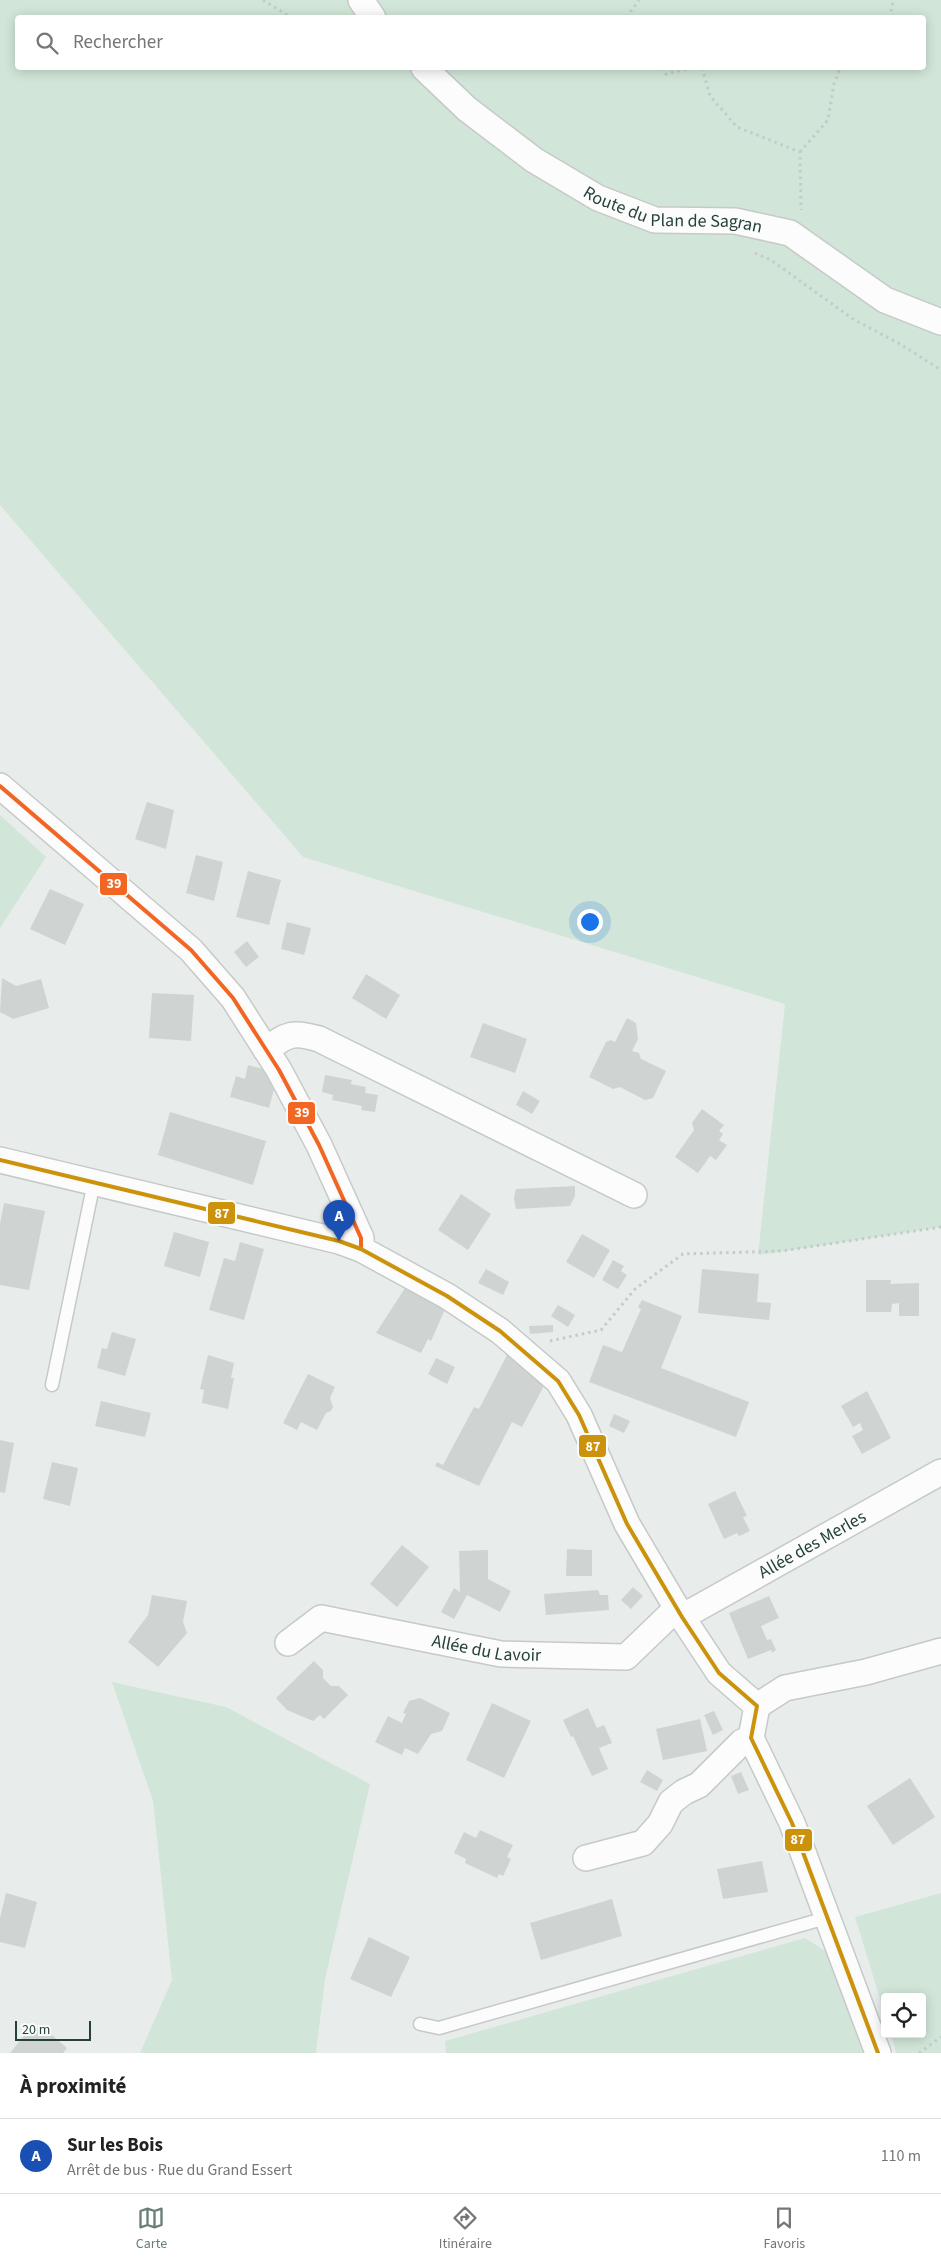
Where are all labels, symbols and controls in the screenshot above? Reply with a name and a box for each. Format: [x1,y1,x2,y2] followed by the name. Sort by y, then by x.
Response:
[15,15,926,70] search box
[33,29,61,57] icon: search
[73,29,163,56] text: Rechercher
[578,180,765,240] street label: Route du Plan de Sagran
[99,872,128,896] line badge: 39
[107,874,121,894] text: 39
[577,909,603,935] your location
[287,1101,316,1125] line badge: 39
[295,1103,309,1123] text: 39
[323,1200,355,1241] pin: A
[207,1201,236,1225] line badge: 87
[215,1204,229,1224] text: 87
[578,1434,607,1458] line badge: 87
[586,1437,600,1457] text: 87
[754,1504,871,1585] street label: Allée des Merles
[430,1628,542,1668] street label: Allée du Lavoir
[784,1828,813,1852] line badge: 87
[791,1830,805,1850] text: 87
[881,1993,926,2038] map controls
[881,1993,926,2038] button: locate
[15,2018,91,2041] scale bar
[22,2020,50,2040] text: 20 m
[20,2071,126,2101] text: À proximité
[67,2132,163,2159] text: Sur les Bois
[31,2145,41,2167] text: A
[881,2145,921,2167] text: 110 m
[67,2159,292,2181] text: Arrêt de bus · Rue du Grand Essert
[136,2204,167,2254] tab: Carte
[439,2204,492,2254] tab: Itinéraire
[763,2204,805,2254] tab: Favoris

